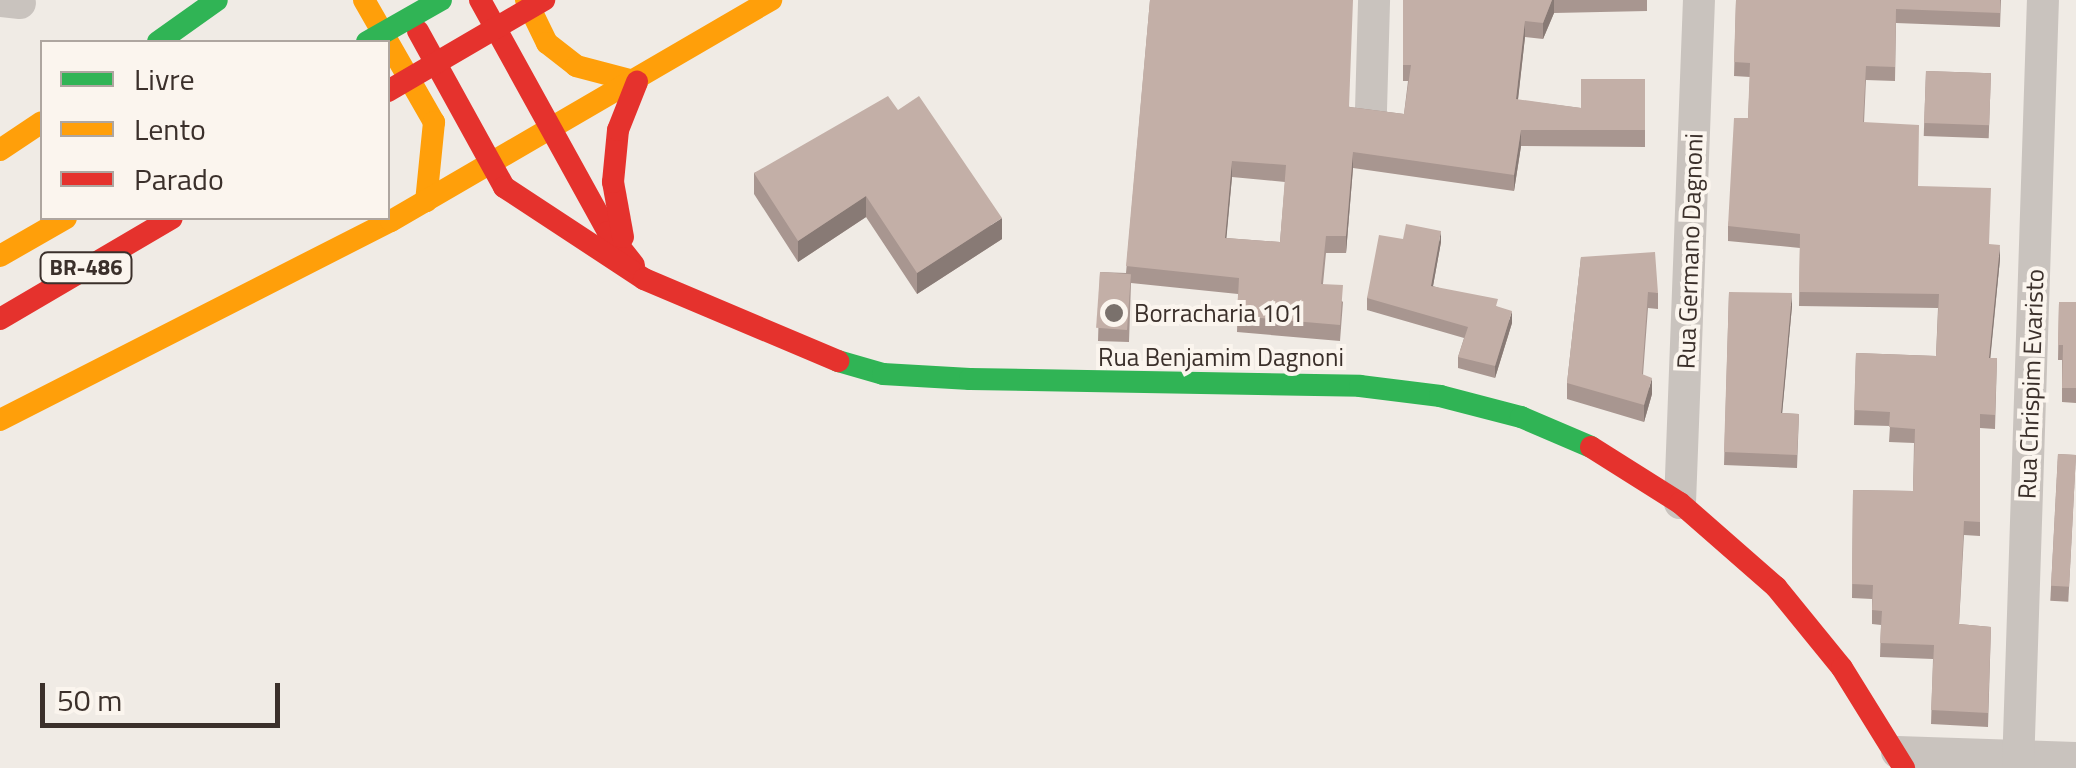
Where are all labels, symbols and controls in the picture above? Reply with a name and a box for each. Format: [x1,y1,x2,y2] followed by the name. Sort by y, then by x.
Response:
[40,40,390,220] legend
[134,56,195,102] text: Livre
[134,106,206,152] text: Lento
[1671,133,1709,369] street label: Rua Germano Dagnoni
[134,156,224,202] text: Parado
[38,251,134,285] road number: BR-486
[2012,269,2050,499] street label: Rua Chrispim Evaristo
[1134,298,1303,328] place label: Borracharia 101
[1103,302,1125,324] marker: Borracharia 101
[1098,342,1344,372] street label: Rua Benjamim Dagnoni
[45,663,285,725] scale bar
[57,677,122,723] text: 50 m

